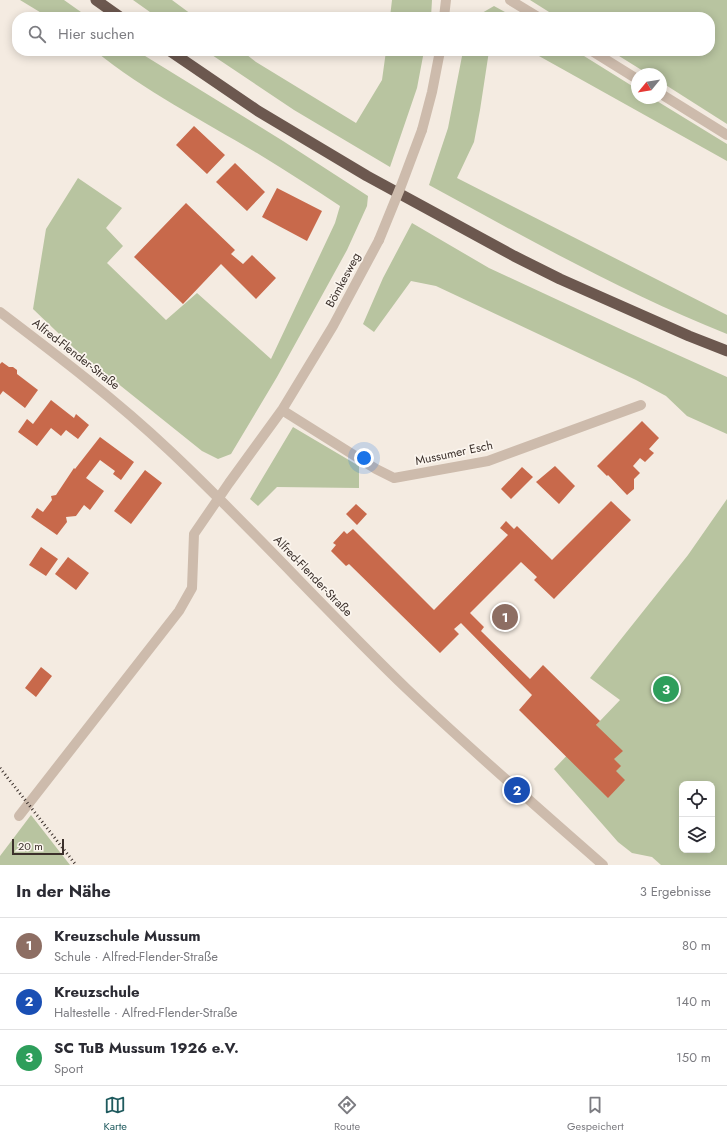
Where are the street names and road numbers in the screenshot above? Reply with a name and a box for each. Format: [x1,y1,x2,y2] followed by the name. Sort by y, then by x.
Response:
[321,249,365,311] street label: Bömkesweg
[28,314,124,394] street label: Alfred-Flender-Straße
[414,436,494,470] street label: Mussumer Esch
[269,531,357,621] street label: Alfred-Flender-Straße

